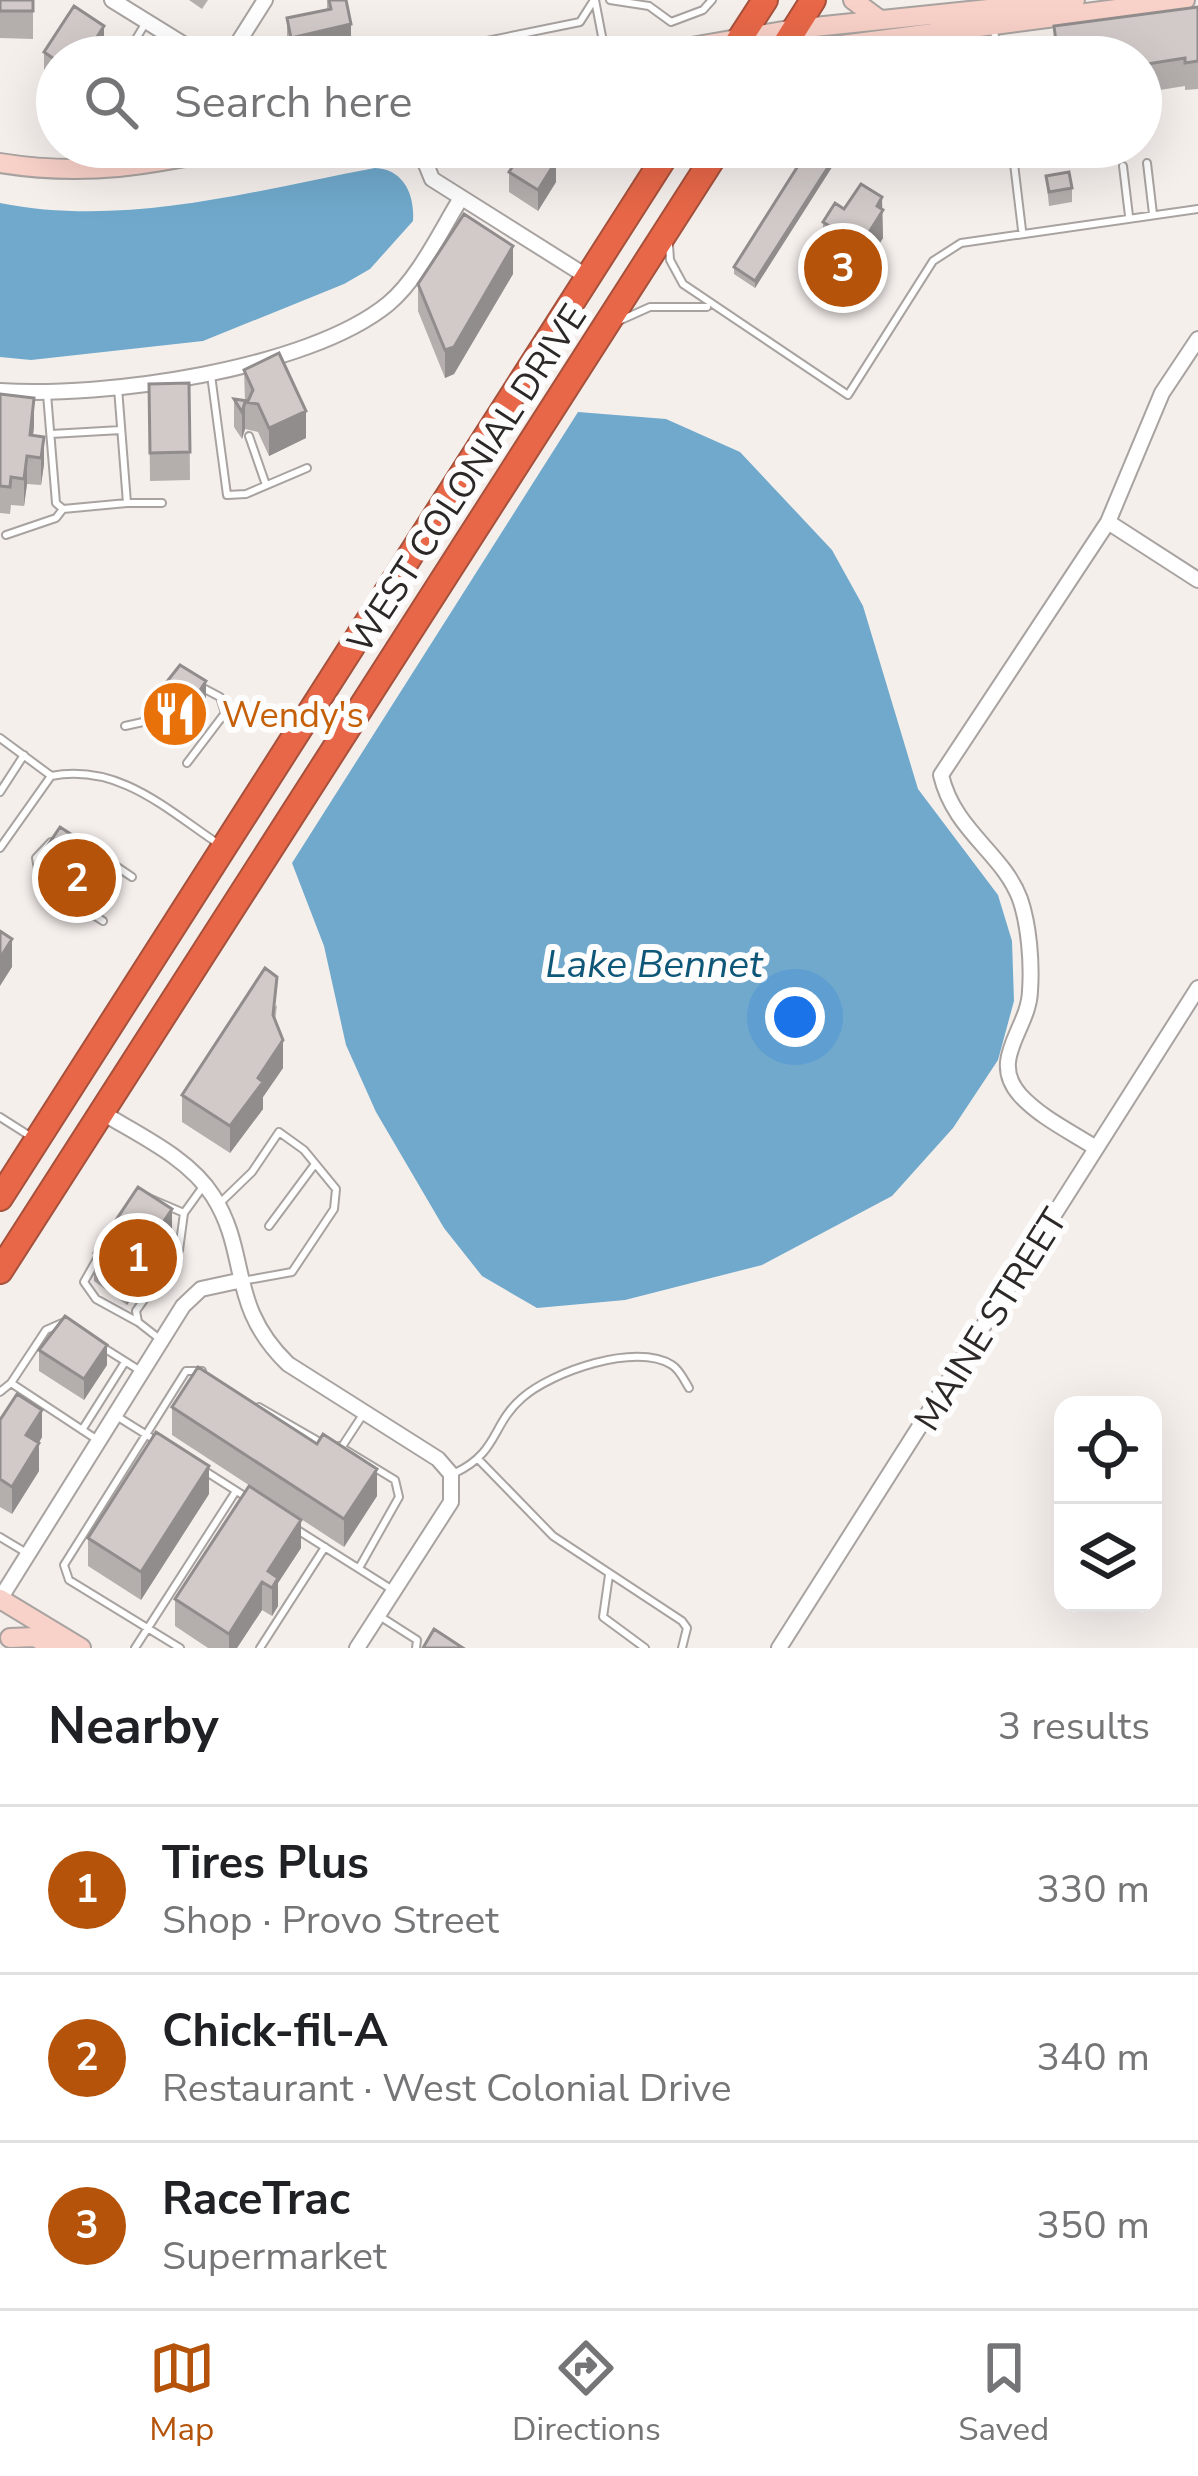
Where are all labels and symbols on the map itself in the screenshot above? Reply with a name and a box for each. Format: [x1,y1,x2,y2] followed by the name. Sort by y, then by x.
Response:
[804,223,882,313] pin: 3
[336,295,598,663] street label: WEST COLONIAL DRIVE
[140,679,210,749] restaurant icon: Wendy's
[222,691,364,740] place label: Wendy's
[38,833,116,923] pin: 2
[545,938,764,991] water label: Lake Bennet
[765,987,825,1047] your location
[903,1199,1079,1440] street label: MAINE STREET
[99,1213,177,1303] pin: 1

